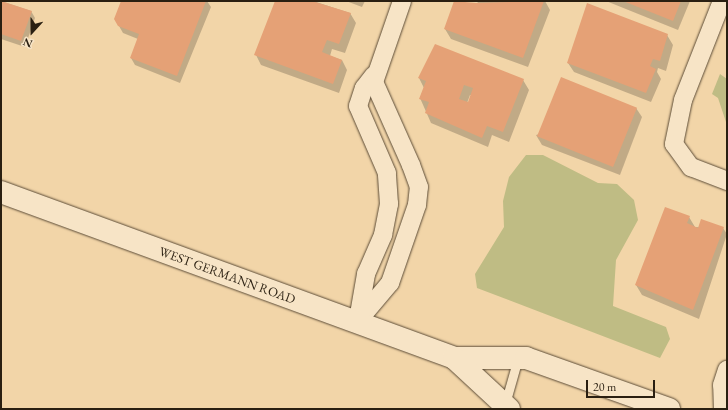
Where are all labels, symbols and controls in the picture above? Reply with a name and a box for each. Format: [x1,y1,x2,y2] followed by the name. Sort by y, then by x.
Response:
[12,12,52,52] north arrow
[21,35,34,51] text: N
[157,244,297,308] street label: WEST GERMANN ROAD
[588,372,657,398] scale bar
[593,379,616,395] text: 20 m

